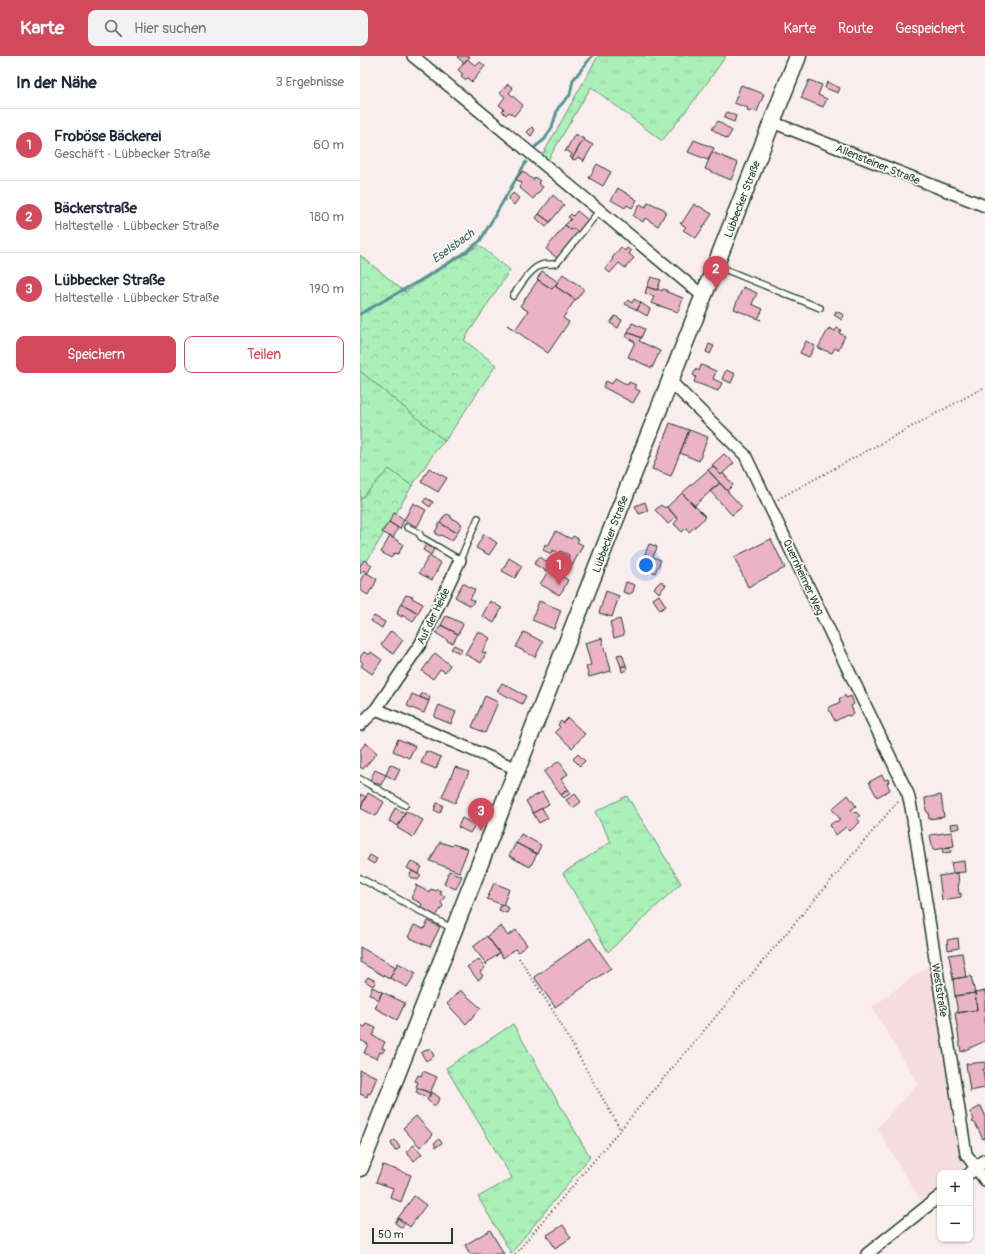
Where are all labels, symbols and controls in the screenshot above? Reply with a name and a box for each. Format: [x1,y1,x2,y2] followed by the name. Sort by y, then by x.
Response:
[88,10,368,46] search box
[20,16,64,40] text: Karte
[102,17,124,39] icon: search
[134,19,206,38] text: Hier suchen
[784,20,816,37] text: Karte
[838,20,873,37] text: Route
[895,20,965,37] text: Gespeichert
[16,72,97,93] text: In der Nähe
[275,74,344,90] text: 3 Ergebnisse
[54,127,161,146] text: Froböse Bäckerei
[26,137,32,153] text: 1
[313,137,344,153] text: 60 m
[834,142,922,187] street label: Allensteiner Straße
[54,146,210,162] text: Geschäft · Lübbecker Straße
[722,158,763,239] street label: Lübbecker Straße
[54,199,137,218] text: Bäckerstraße
[25,209,33,225] text: 2
[309,209,344,225] text: 180 m
[54,218,219,234] text: Haltestelle · Lübbecker Straße
[429,225,479,267] water label: Eselsbach
[703,256,729,289] pin: 2
[54,271,165,290] text: Lübbecker Straße
[25,281,33,297] text: 3
[309,281,344,297] text: 190 m
[54,290,219,306] text: Haltestelle · Lübbecker Straße
[16,336,176,373] button: Speichern
[184,336,344,373] button: Teilen
[590,493,631,574] street label: Lübbecker Straße
[780,537,827,618] street label: Quernheimer Weg
[546,552,572,585] pin: 1
[636,555,656,575] your location
[414,585,453,647] street label: Auf der Heide
[468,798,494,831] pin: 3
[929,962,950,1018] street label: Weststraße
[937,1170,973,1242] map controls
[937,1170,973,1206] button: +
[937,1206,973,1242] button: −
[372,1226,453,1245] scale bar
[378,1228,404,1241] text: 50 m

